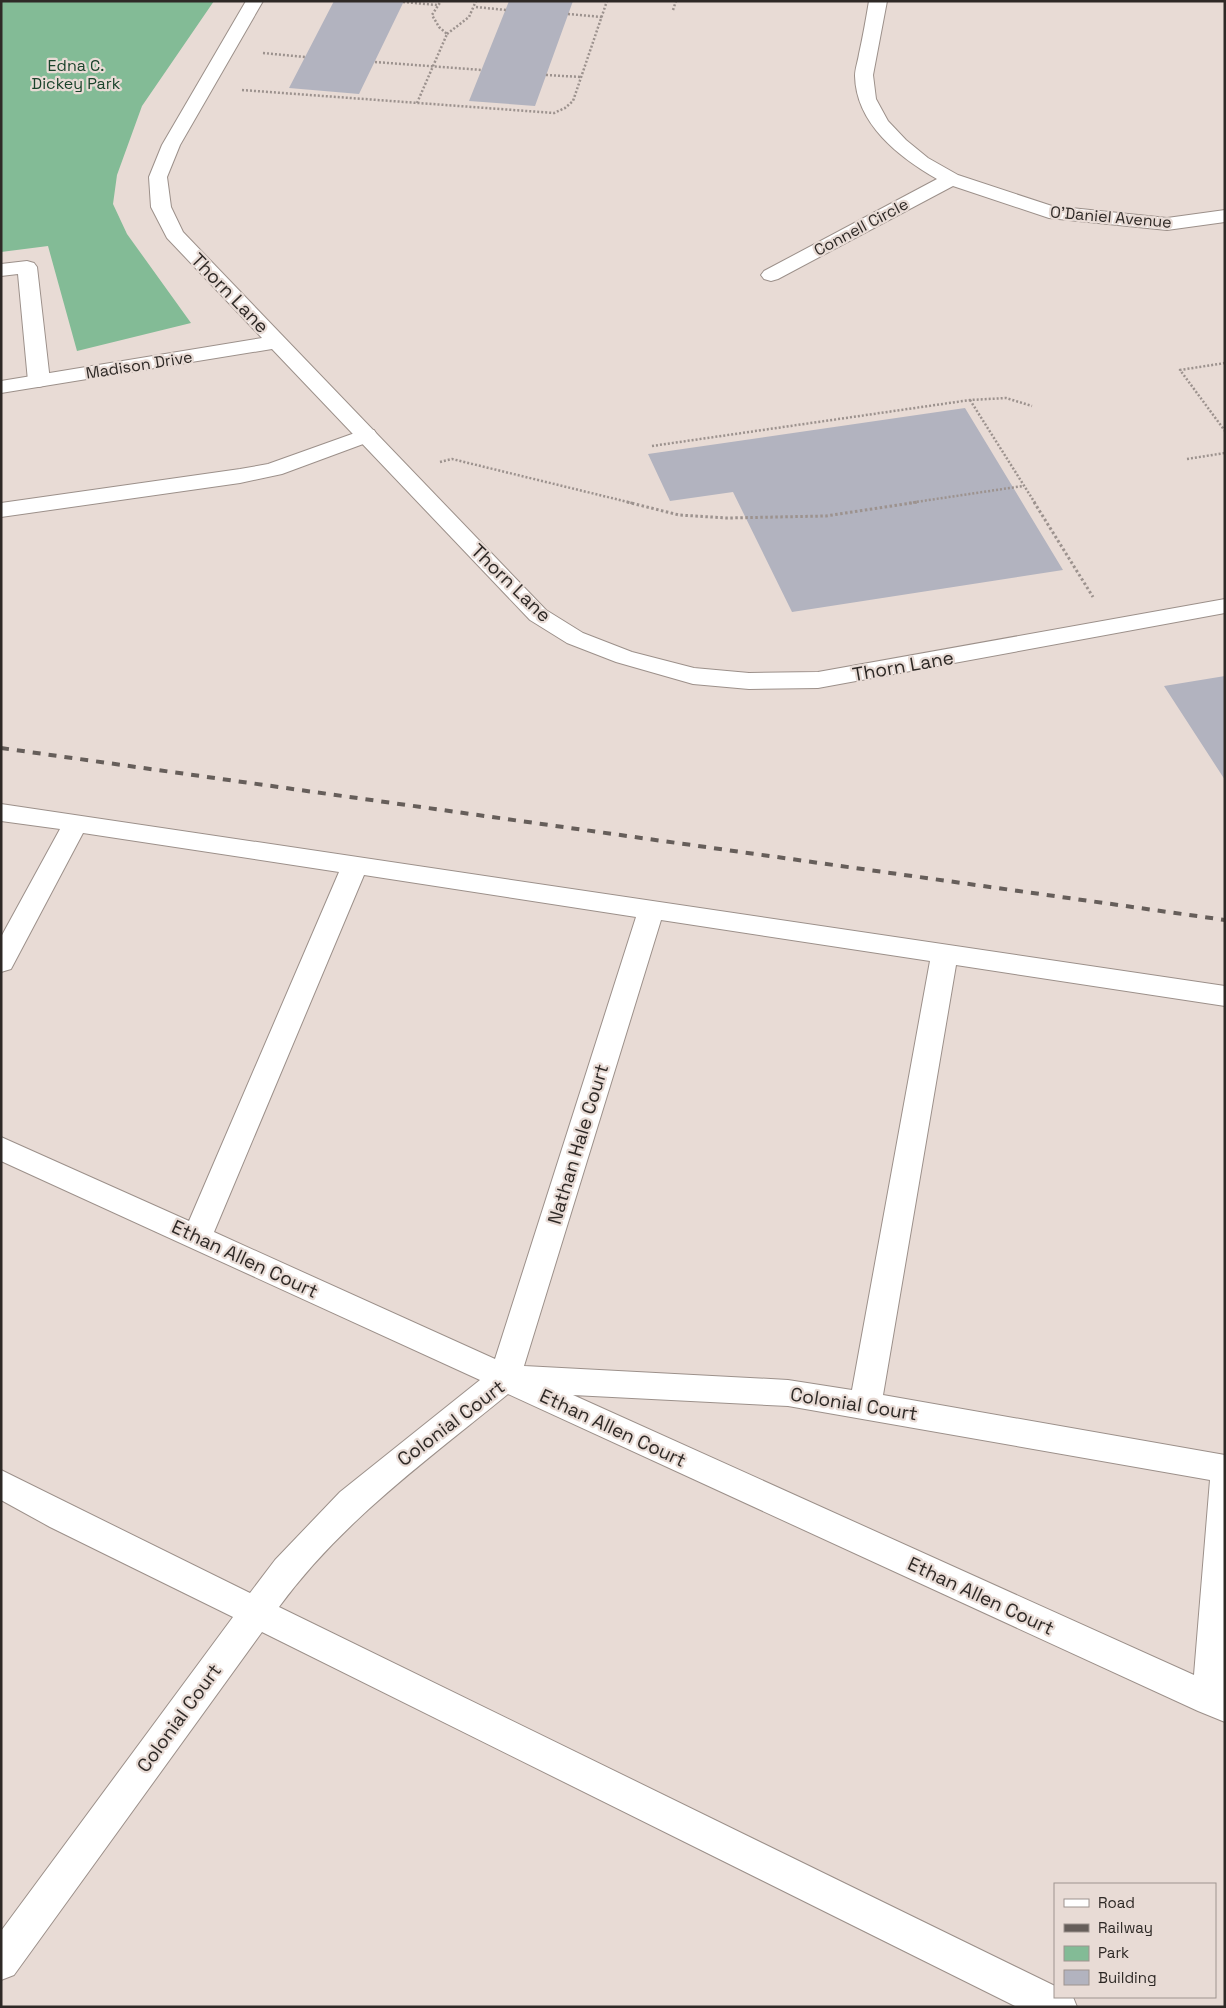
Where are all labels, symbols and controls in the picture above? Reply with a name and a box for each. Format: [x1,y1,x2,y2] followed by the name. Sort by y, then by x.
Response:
[32,55,121,94] park label: Edna C. Dickey Park
[810,193,912,261] street label: Connell Circle
[1049,201,1173,233] street label: O'Daniel Avenue
[185,247,275,339] street label: Thorn Lane
[84,346,194,384] street label: Madison Drive
[465,538,557,628] street label: Thorn Lane
[850,645,956,687] street label: Thorn Lane
[542,1061,614,1227] street label: Nathan Hale Court
[168,1214,322,1304] street label: Ethan Allen Court
[392,1374,510,1472] street label: Colonial Court
[789,1382,919,1426] street label: Colonial Court
[536,1383,690,1473] street label: Ethan Allen Court
[904,1551,1058,1641] street label: Ethan Allen Court
[131,1659,227,1777] street label: Colonial Court
[1054,1883,1216,1998] legend
[1098,1893,1135,1912] text: Road
[1098,1918,1153,1937] text: Railway
[1098,1943,1129,1962] text: Park
[1098,1968,1157,1987] text: Building

